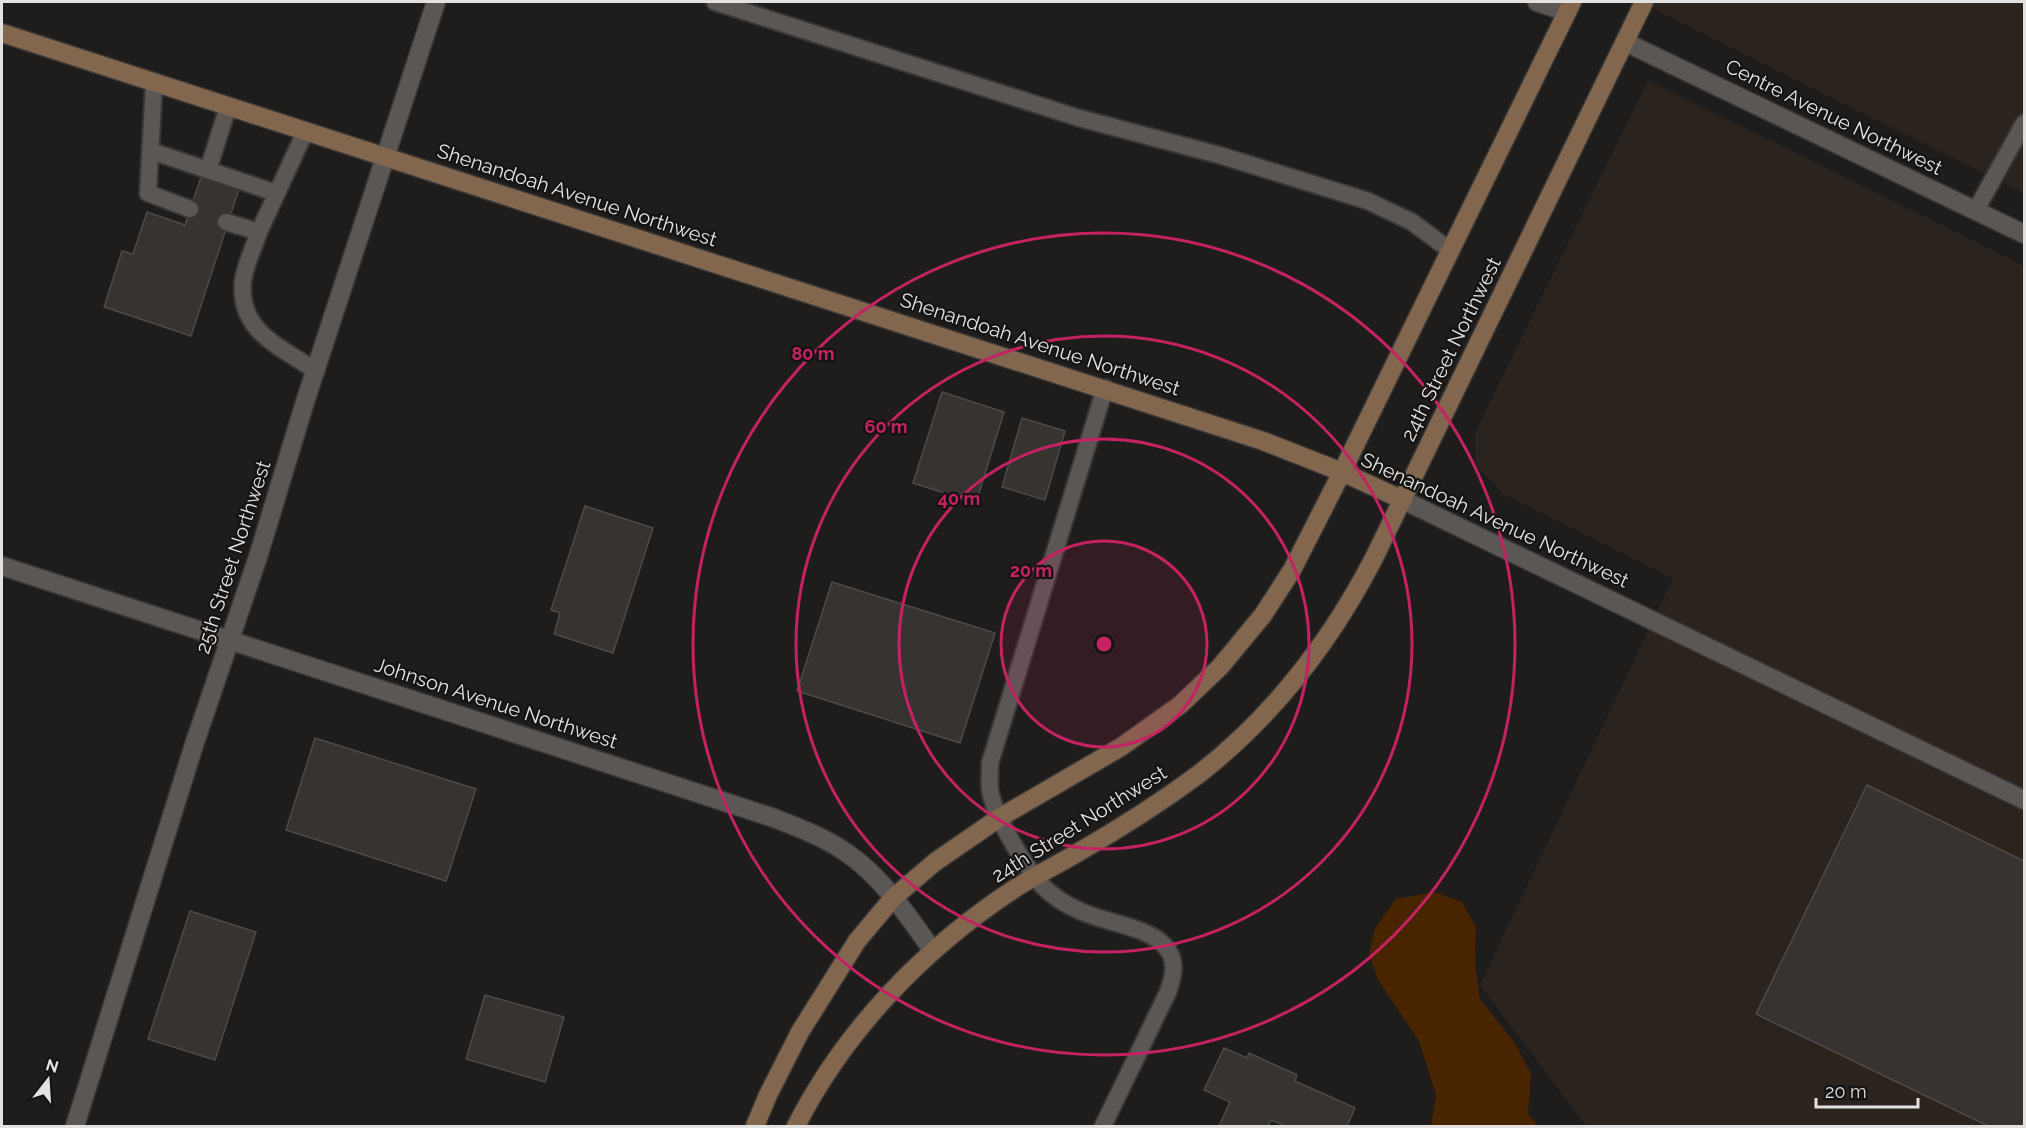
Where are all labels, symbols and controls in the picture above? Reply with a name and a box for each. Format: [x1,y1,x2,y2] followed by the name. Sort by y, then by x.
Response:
[1722,54,1947,180] street label: Centre Avenue Northwest
[434,138,720,252] street label: Shenandoah Avenue Northwest
[1396,253,1506,445] street label: 24th Street Northwest
[897,287,1183,401] street label: Shenandoah Avenue Northwest
[791,343,835,364] text: 80 m
[864,416,908,437] text: 60 m
[1357,447,1633,593] street label: Shenandoah Avenue Northwest
[190,457,276,657] street label: 25th Street Northwest
[938,488,980,509] text: 40 m
[1010,560,1052,581] text: 20 m
[1094,634,1114,654] centre of rings
[372,652,621,754] street label: Johnson Avenue Northwest
[987,760,1171,888] street label: 24th Street Northwest
[18,1050,78,1110] north arrow
[44,1055,61,1077] text: N
[1816,1071,1918,1109] scale bar
[1825,1081,1867,1102] text: 20 m

